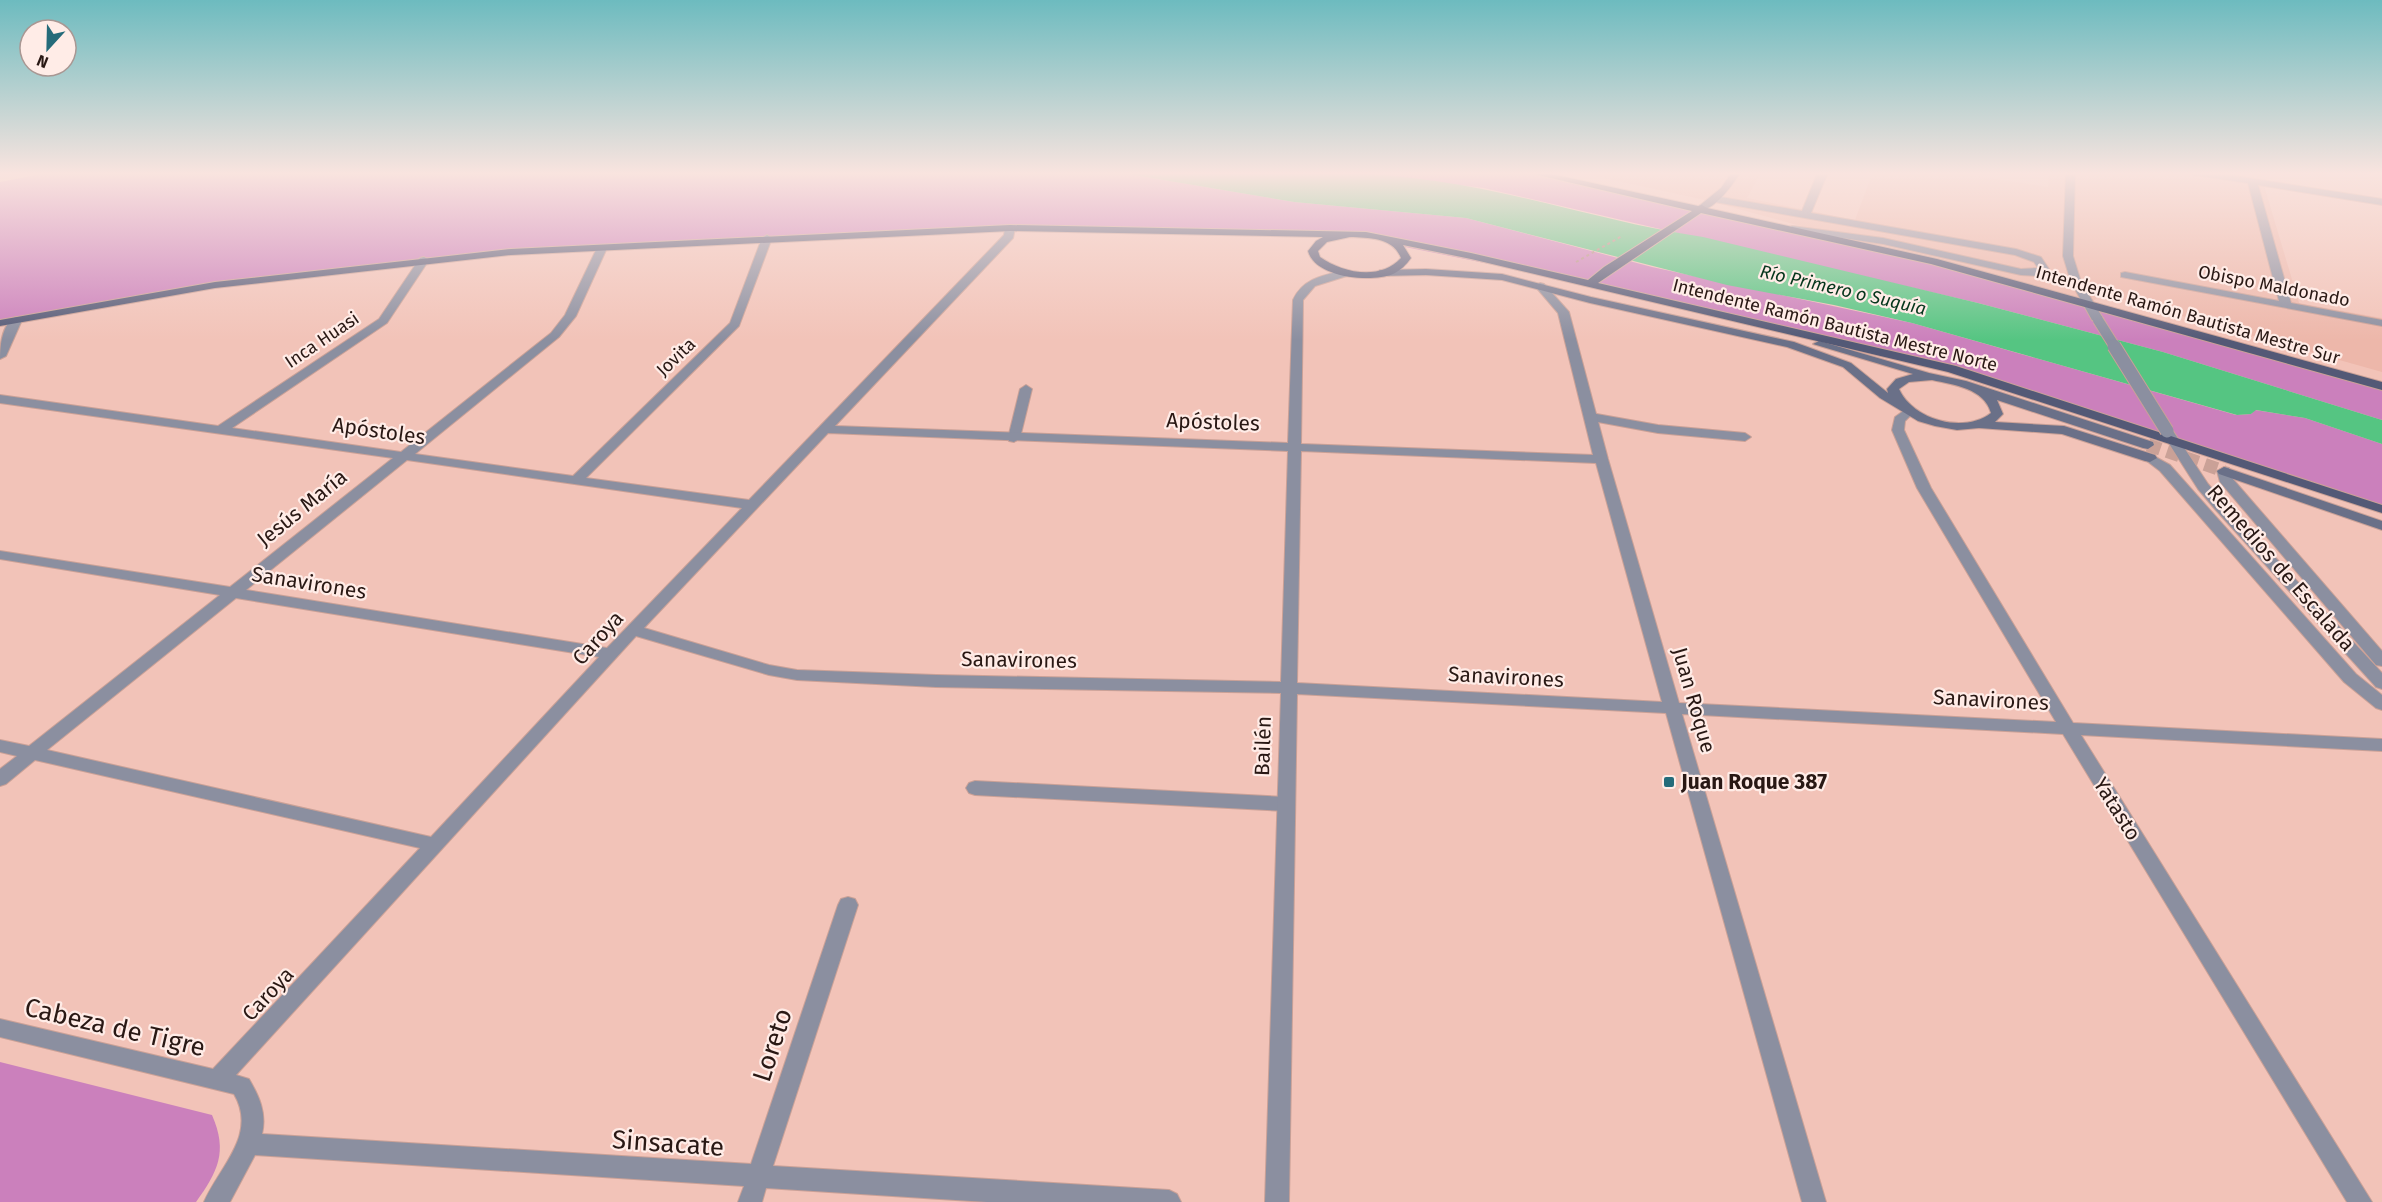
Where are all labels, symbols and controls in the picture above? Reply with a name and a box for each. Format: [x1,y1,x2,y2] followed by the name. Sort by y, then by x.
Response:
[18,18,78,78] north arrow
[34,51,51,72] text: N
[1758,260,1928,320] water label: Río Primero o Suquía
[2196,260,2352,312] street label: Obispo Maldonado
[2033,261,2343,369] street label: Intendente Ramón Bautista Mestre Sur
[1670,274,2000,376] street label: Intendente Ramón Bautista Mestre Norte
[281,307,363,373] street label: Inca Huasi
[652,333,700,381] street label: Jovita
[1166,407,1260,437] street label: Apóstoles
[331,412,427,450] street label: Apóstoles
[252,464,352,552] street label: Jesús María
[2202,479,2360,657] street label: Remedios de Escalada
[250,561,368,605] street label: Sanavirones
[567,605,629,671] street label: Caroya
[1667,644,1721,756] street label: Juan Roque
[961,646,1077,674] street label: Sanavirones
[1447,661,1565,693] street label: Sanavirones
[1932,684,2050,716] street label: Sanavirones
[1249,716,1277,776] street label: Bailén
[1680,769,1827,795] place label: Juan Roque 387
[2088,773,2146,845] street label: Yatasto
[1662,775,1676,789] marker: Juan Roque 387
[237,962,299,1026] street label: Caroya
[22,992,208,1063] street label: Cabeza de Tigre
[746,1005,799,1086] street label: Loreto
[611,1124,725,1163] street label: Sinsacate

